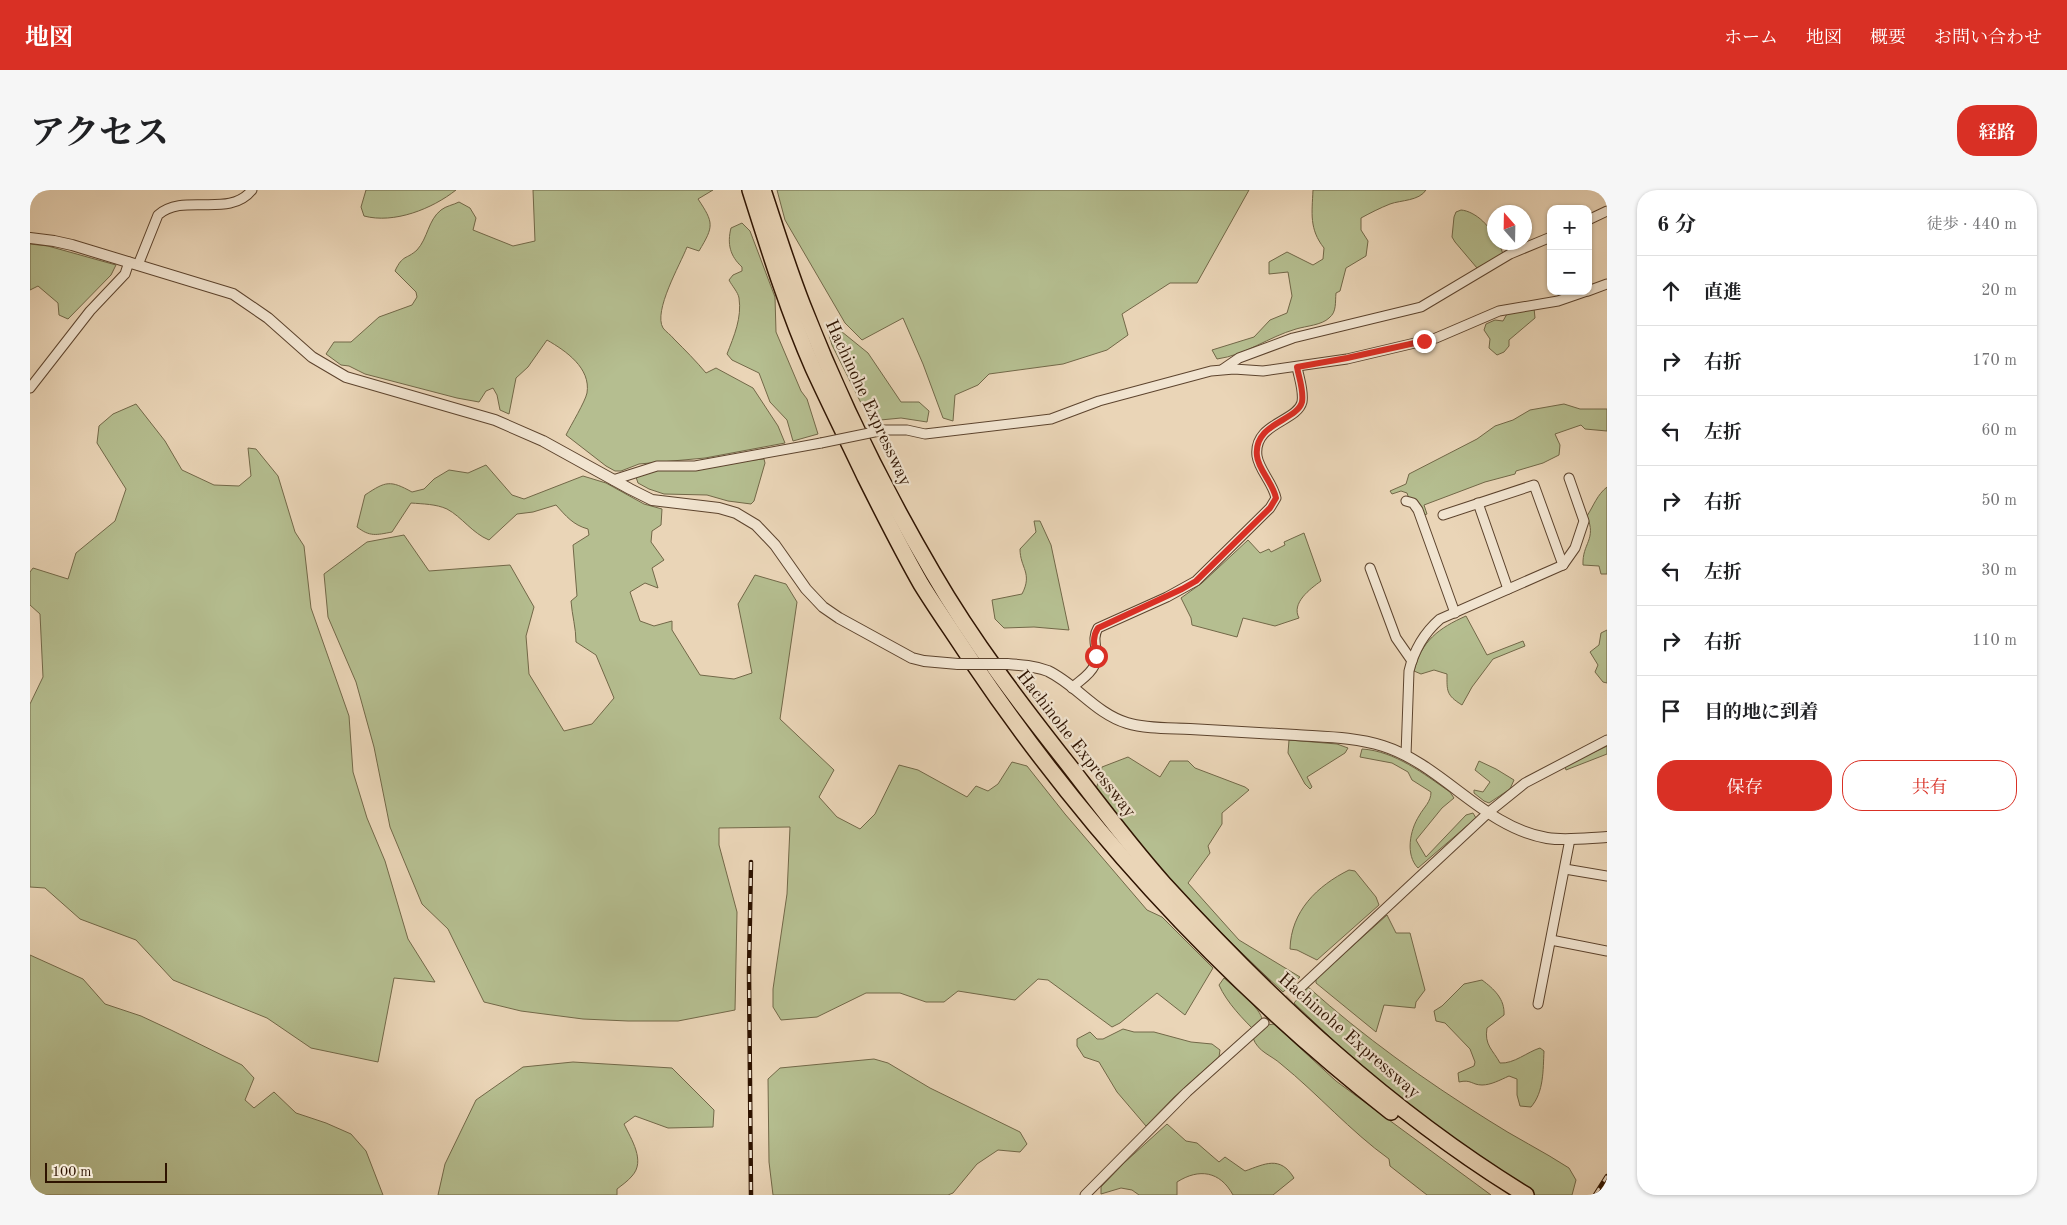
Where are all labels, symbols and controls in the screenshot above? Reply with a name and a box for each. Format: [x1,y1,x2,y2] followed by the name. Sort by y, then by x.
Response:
[25,27,73,51] text: 地図
[1724,29,1778,47] text: ホーム
[1806,29,1842,47] text: 地図
[1870,29,1906,47] text: 概要
[1934,29,2042,47] text: お問い合わせ
[1957,105,2037,156] button: 経路
[30,117,169,152] text: アクセス
[1487,205,1532,250] north arrow
[1547,205,1592,295] map controls
[1547,205,1592,250] button: +
[1657,215,1696,236] text: 6 分
[1927,217,2017,233] text: 徒歩 · 440 m
[1547,250,1592,295] button: −
[1657,277,1685,305] icon: ahead
[1981,283,2017,299] text: 20 m
[1704,284,1742,303] text: 直進
[822,317,915,489] street label: Hachinohe Expressway
[1413,330,1436,353] route end
[1657,347,1685,375] icon: right
[1972,353,2017,369] text: 170 m
[1704,354,1742,373] text: 右折
[1657,417,1685,445] icon: left
[1981,423,2017,439] text: 60 m
[1704,424,1742,443] text: 左折
[1657,487,1685,515] icon: right
[1981,493,2017,509] text: 50 m
[1704,494,1742,513] text: 右折
[1657,557,1685,585] icon: left
[1981,563,2017,579] text: 30 m
[1704,564,1742,583] text: 左折
[1657,627,1685,655] icon: right
[1972,633,2017,649] text: 110 m
[1704,634,1742,653] text: 右折
[1085,645,1108,668] route start
[1013,667,1139,821] street label: Hachinohe Expressway
[1657,697,1685,725] icon: arrive
[1704,704,1818,723] text: 目的地に到着
[1657,760,1832,811] button: 保存
[1842,760,2017,811] button: 共有
[1275,970,1424,1103] street label: Hachinohe Expressway
[45,1160,168,1183] scale bar
[52,1165,91,1179] text: 100 m

